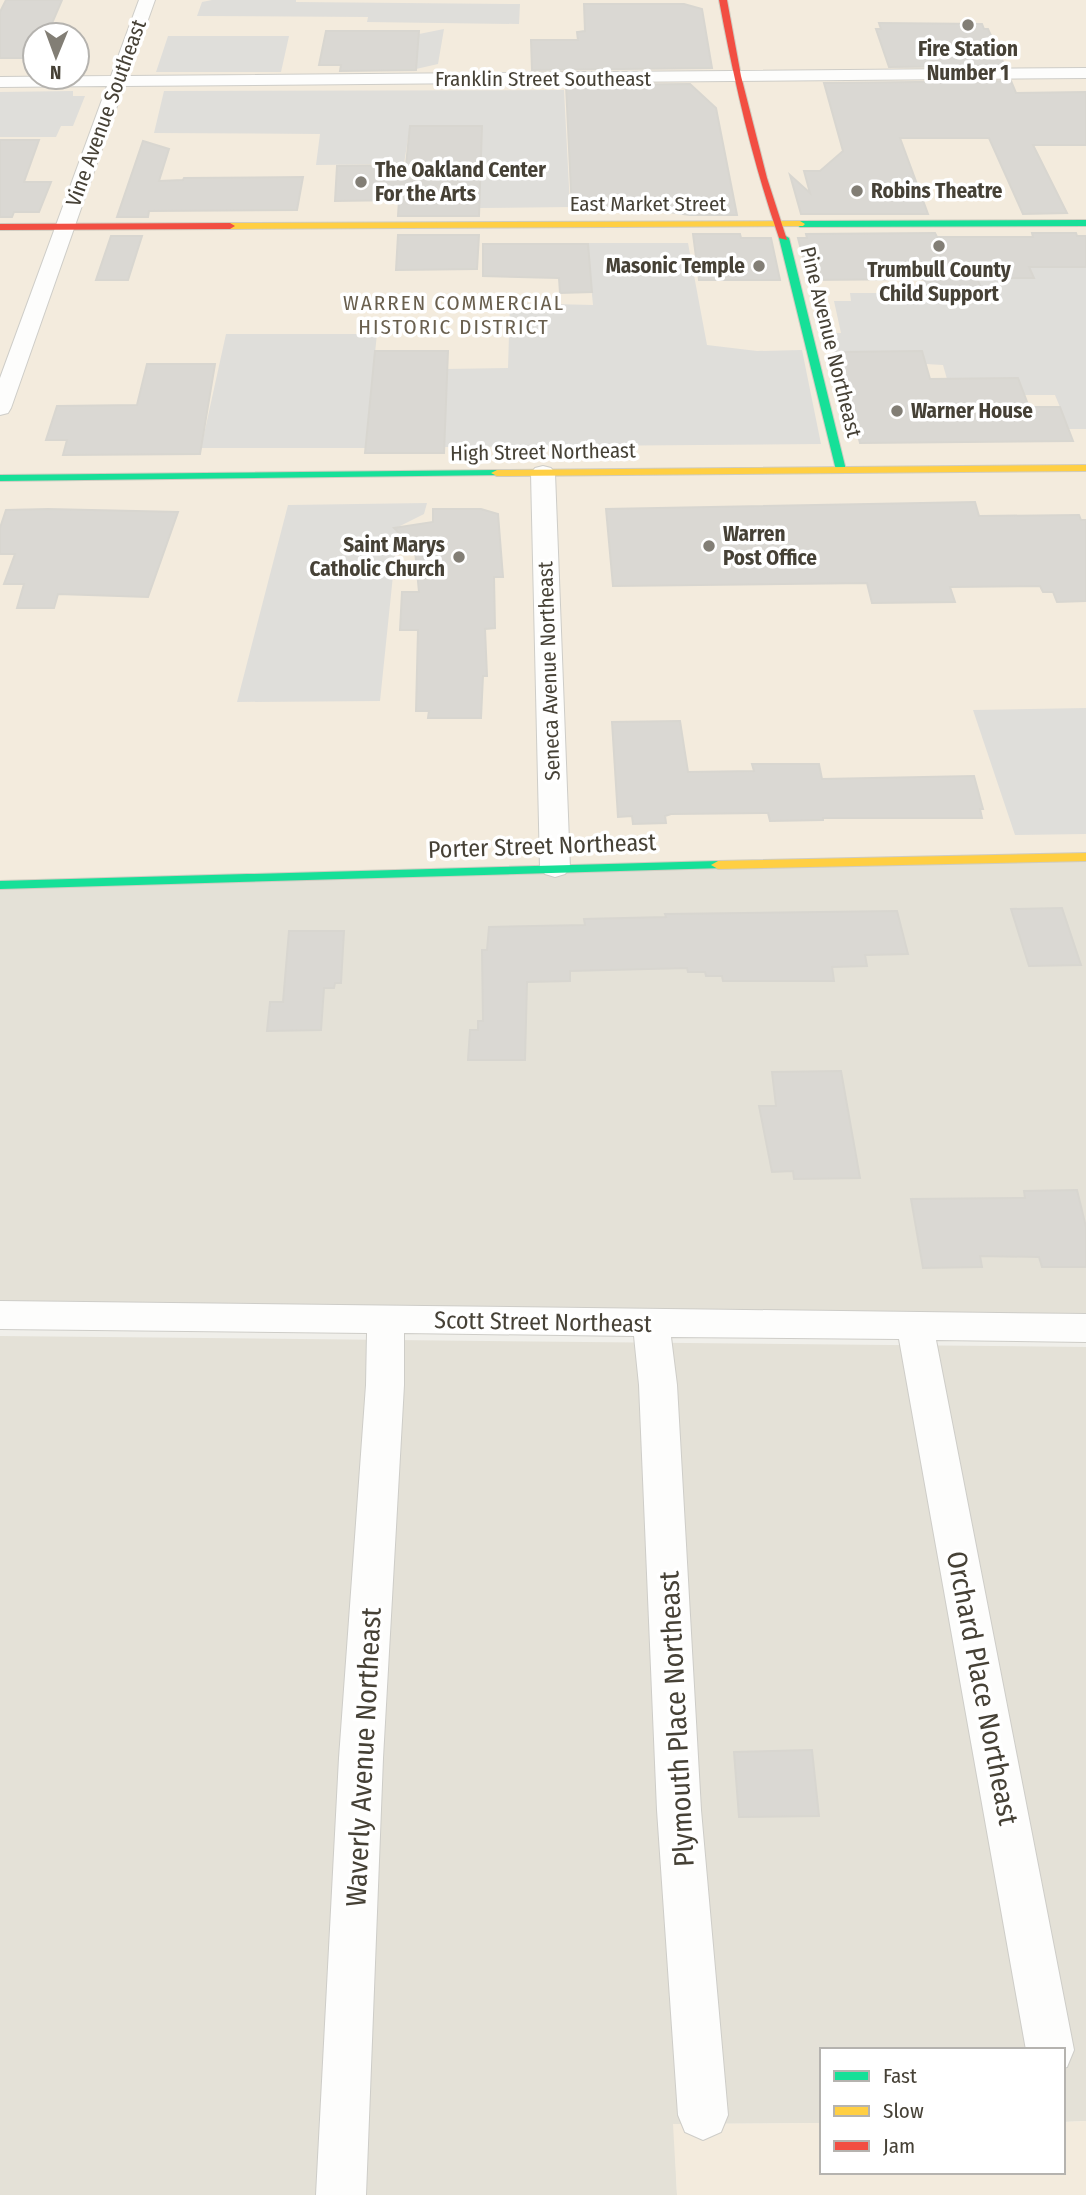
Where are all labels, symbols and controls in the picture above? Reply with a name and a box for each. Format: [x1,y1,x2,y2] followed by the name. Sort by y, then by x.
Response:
[60,16,152,210] street label: Vine Avenue Southeast
[960,17,976,33] marker: Fire Station Number 1
[21,21,91,91] north arrow
[918,36,1018,86] place label: Fire Station Number 1
[50,61,62,84] text: N
[435,66,651,92] street label: Franklin Street Southeast
[375,157,546,207] place label: The Oakland Center For the Arts
[353,174,369,190] marker: The Oakland Center For the Arts
[871,178,1003,204] place label: Robins Theatre
[849,183,865,199] marker: Robins Theatre
[570,191,726,217] street label: East Market Street
[931,238,947,254] marker: Trumbull County Child Support
[795,244,867,440] street label: Pine Avenue Northeast
[606,253,745,279] place label: Masonic Temple
[867,257,1012,307] place label: Trumbull County Child Support
[751,258,767,274] marker: Masonic Temple
[343,290,565,340] district label: WARREN COMMERCIAL HISTORIC DISTRICT
[911,398,1033,424] place label: Warner House
[889,403,905,419] marker: Warner House
[450,437,636,467] street label: High Street Northeast
[723,521,817,571] place label: Warren Post Office
[310,532,445,582] place label: Saint Marys Catholic Church
[701,538,717,554] marker: Warren Post Office
[451,549,467,565] marker: Saint Marys Catholic Church
[532,561,566,781] street label: Seneca Avenue Northeast
[427,828,657,864] street label: Porter Street Northeast
[434,1306,652,1338] street label: Scott Street Northeast
[940,1548,1025,1829] street label: Orchard Place Northeast
[652,1569,701,1868] street label: Plymouth Place Northeast
[339,1606,388,1908] street label: Waverly Avenue Northeast
[820,2048,1065,2174] legend
[883,2063,917,2089] text: Fast
[883,2098,924,2124] text: Slow
[883,2133,915,2159] text: Jam

